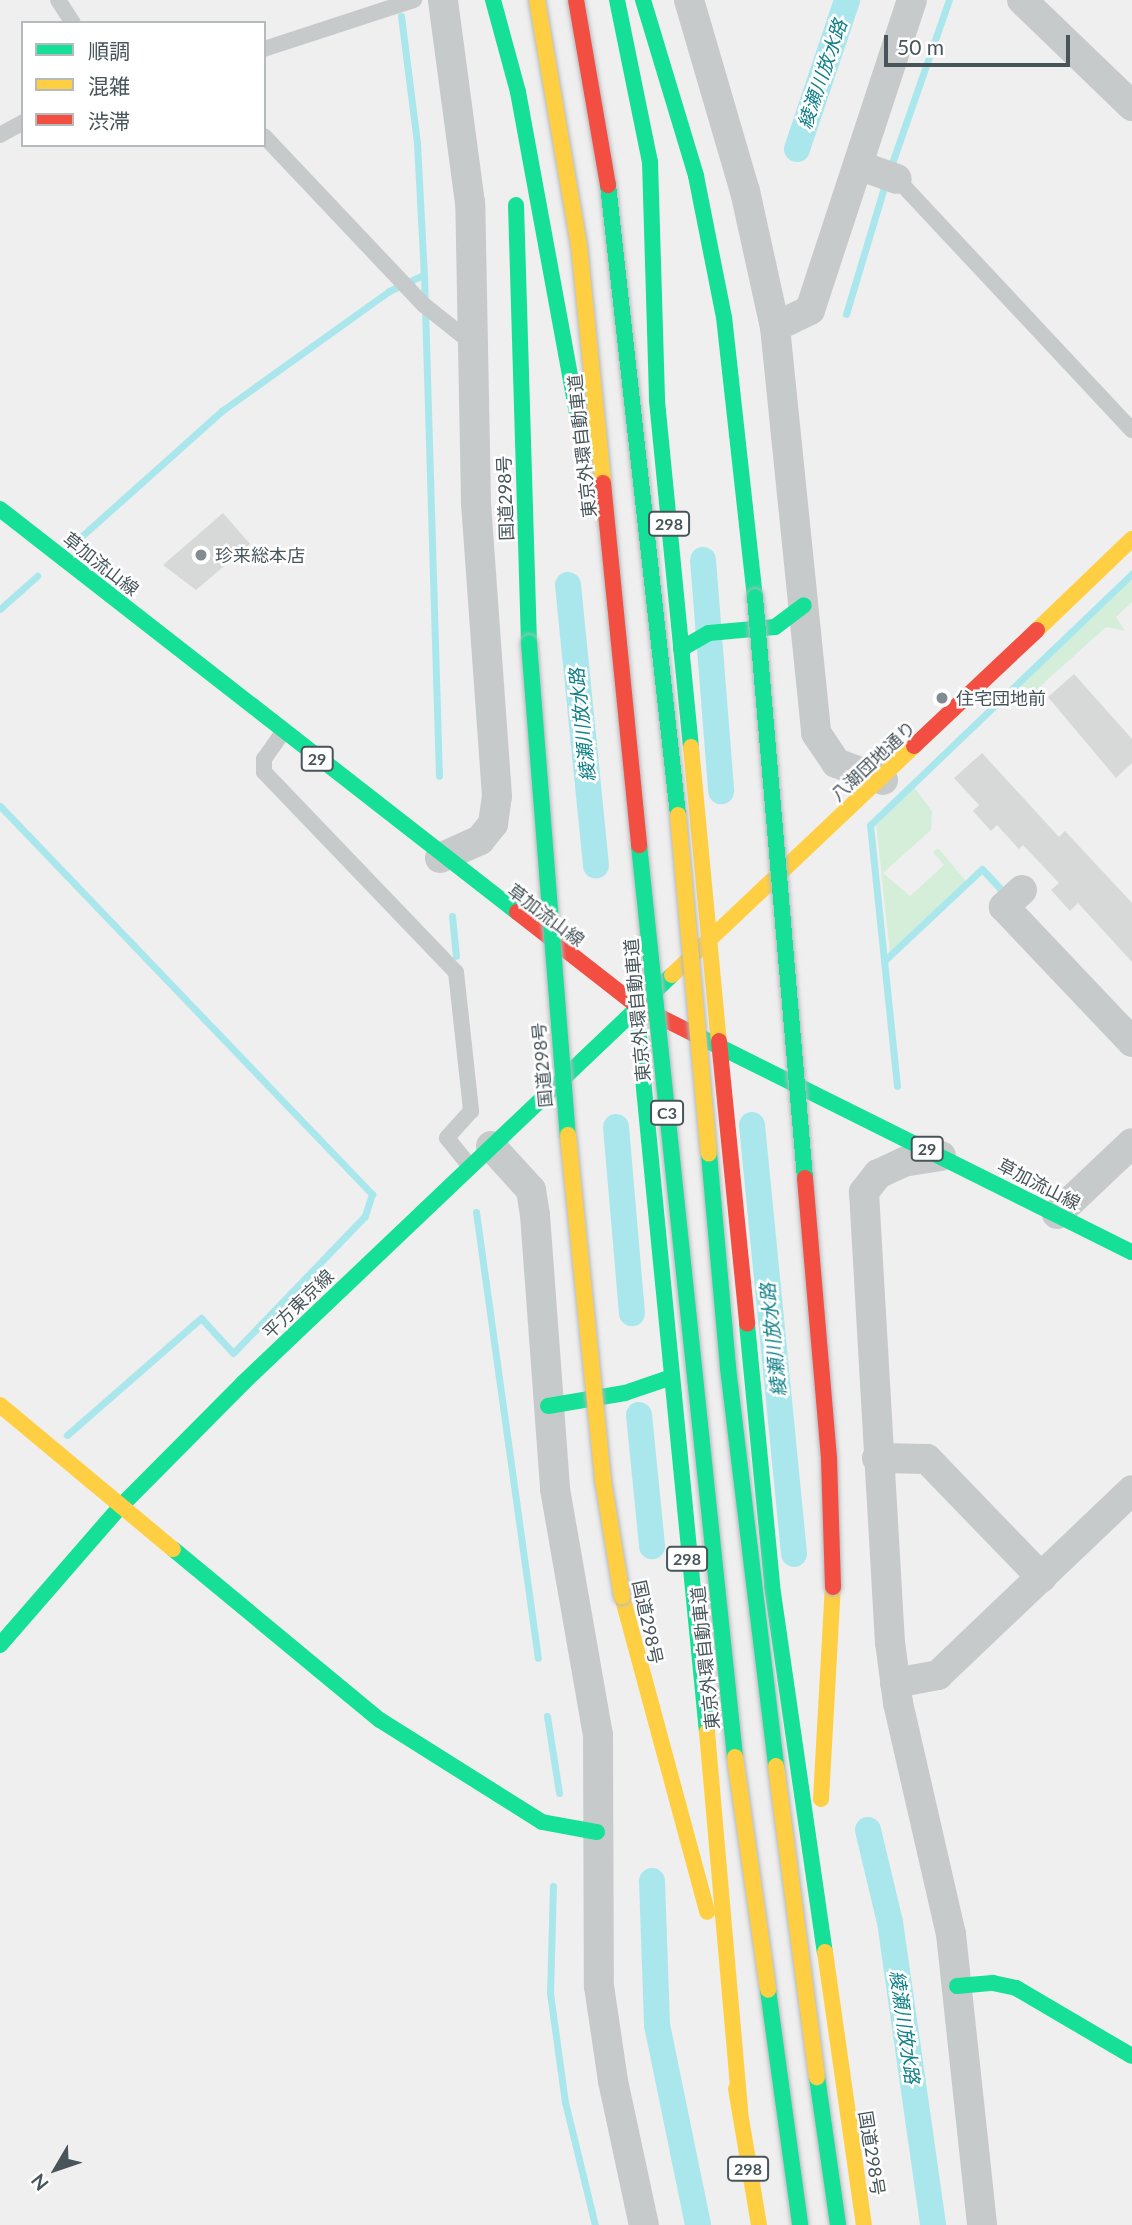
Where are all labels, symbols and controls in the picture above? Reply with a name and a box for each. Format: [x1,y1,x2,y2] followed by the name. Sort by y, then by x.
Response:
[793,16,851,132] water label: 綾瀬川放水路
[21,21,266,147] legend
[887,21,1072,65] scale bar
[897,34,944,59] text: 50 m
[88,38,130,63] text: 順調
[88,73,130,98] text: 混雑
[88,108,130,133] text: 渋滞
[564,373,600,519] street label: 東京外環自動車道
[493,455,517,541] street label: 国道298号
[648,512,690,537] road number: 298
[59,528,143,600] street label: 草加流山線
[215,544,305,566] place label: 珍来総本店
[193,547,209,563] marker: 珍来総本店
[565,667,599,783] water label: 綾瀬川放水路
[956,687,1046,709] place label: 住宅団地前
[934,690,950,706] marker: 住宅団地前
[826,716,920,806] street label: 八潮団地通り
[300,746,334,772] road number: 29
[504,879,588,951] street label: 草加流山線
[620,937,654,1083] street label: 東京外環自動車道
[528,1022,556,1108] street label: 国道298号
[650,1100,684,1126] road number: C3
[909,1136,944,1162] road number: 29
[994,1154,1084,1214] street label: 草加流山線
[258,1265,338,1343] street label: 平方東京線
[756,1282,790,1398] water label: 綾瀬川放水路
[666,1546,708,1572] road number: 298
[629,1578,667,1666] street label: 国道298号
[687,1585,723,1731] street label: 東京外環自動車道
[886,1969,924,2085] water label: 綾瀬川放水路
[855,2109,889,2197] street label: 国道298号
[21,2134,91,2204] north arrow
[727,2156,769,2182] road number: 298
[26,2170,53,2195] text: N

